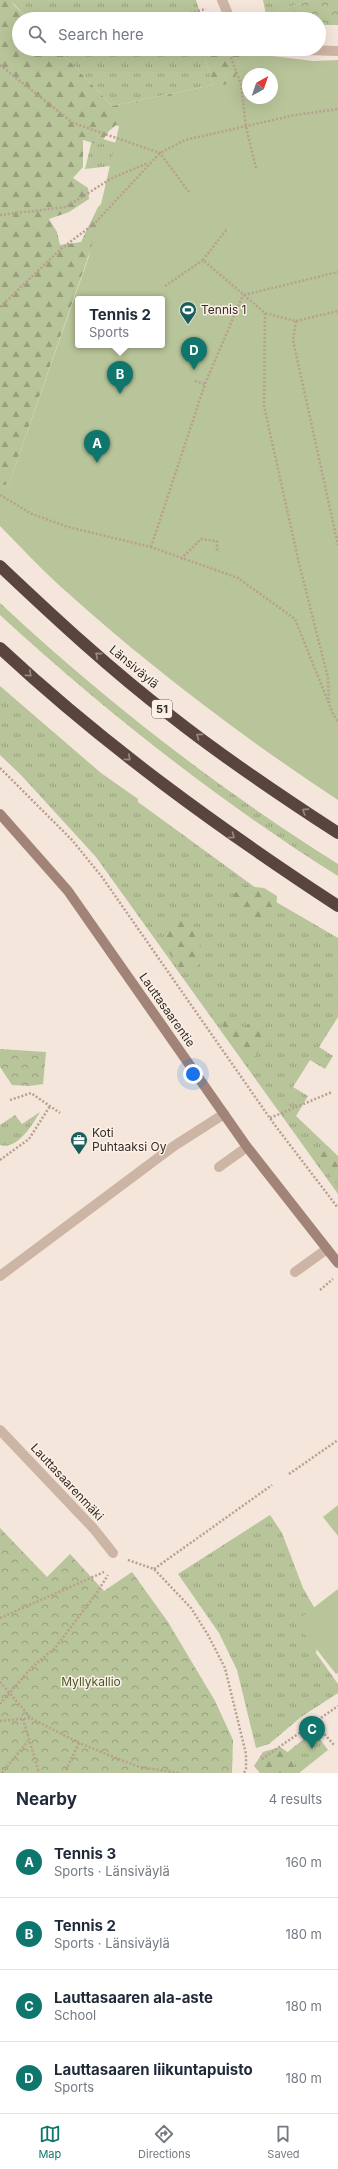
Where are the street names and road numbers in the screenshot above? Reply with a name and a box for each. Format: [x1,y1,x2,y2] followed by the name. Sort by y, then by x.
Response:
[107,642,162,692] street label: Länsiväylä
[152,700,172,718] road number: 51
[136,970,199,1050] street label: Lauttasaarentie
[28,1440,107,1523] street label: Lauttasaarenmäki

